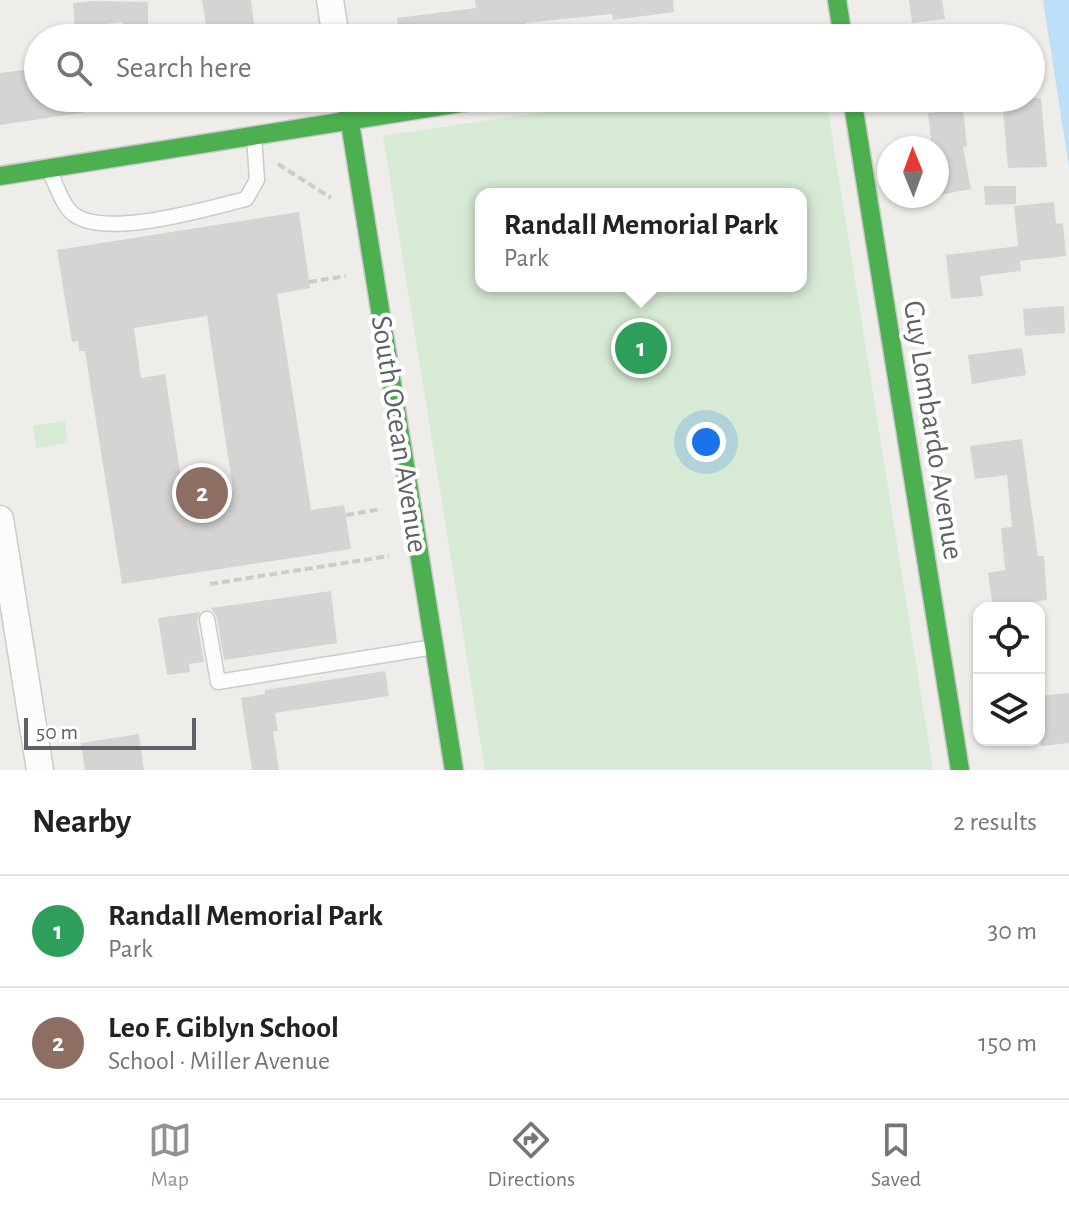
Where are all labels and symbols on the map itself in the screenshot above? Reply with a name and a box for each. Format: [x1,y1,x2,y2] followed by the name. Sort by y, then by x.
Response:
[877,136,949,208] north arrow
[898,298,968,562] street label: Guy Lombardo Avenue
[365,313,433,555] street label: South Ocean Avenue
[615,318,667,378] pin: 1
[686,422,726,462] your location
[176,463,228,523] pin: 2
[24,714,196,750] scale bar

